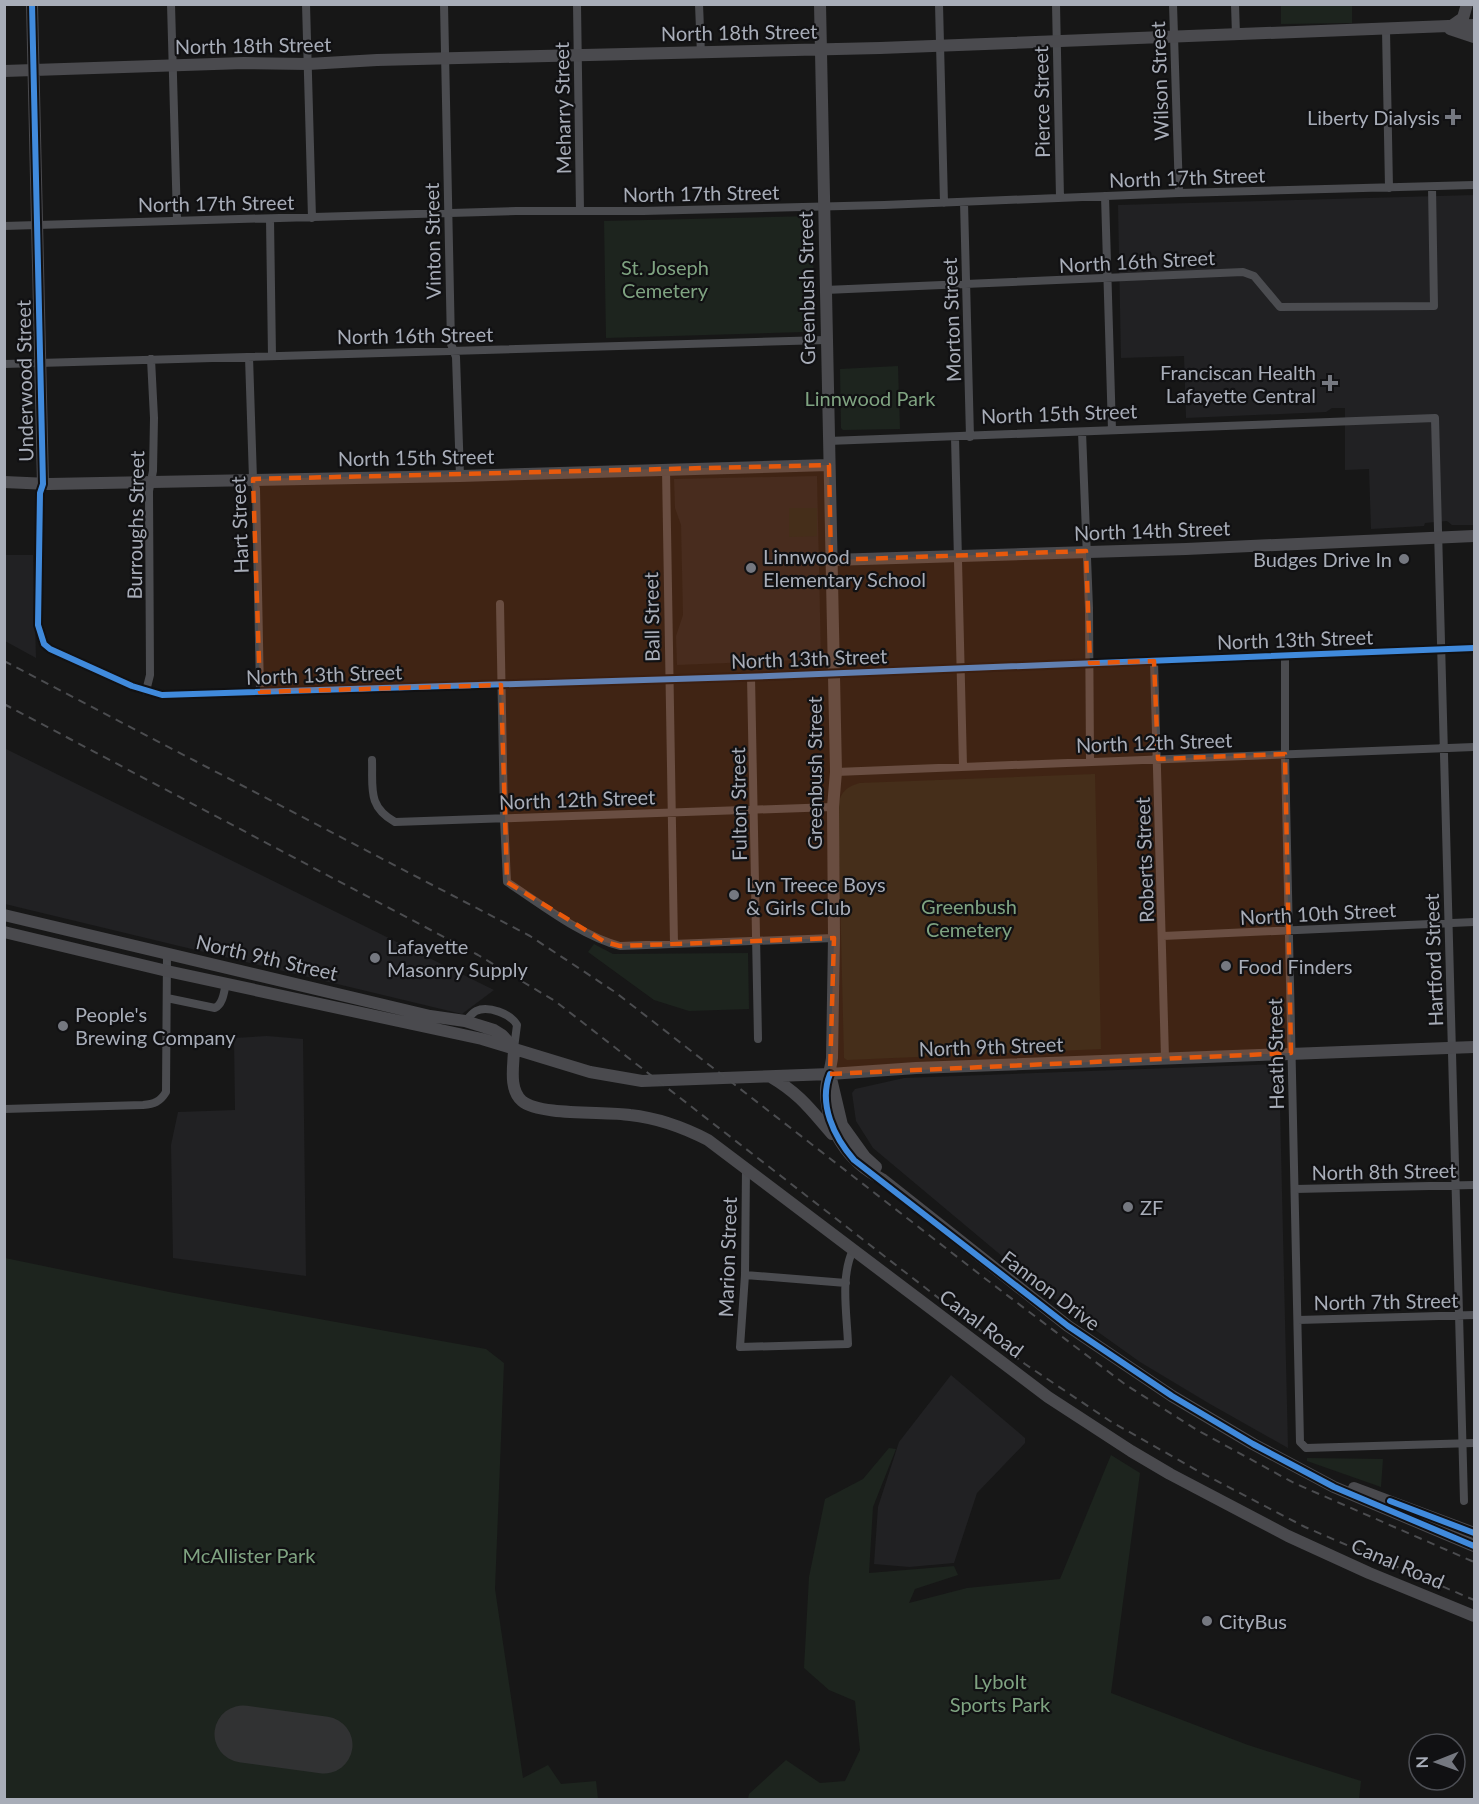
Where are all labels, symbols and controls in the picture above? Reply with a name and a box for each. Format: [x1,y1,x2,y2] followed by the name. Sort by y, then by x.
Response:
[661,19,817,45] street label: North 18th Street
[1145,21,1173,141] street label: Wilson Street
[175,32,331,58] street label: North 18th Street
[549,42,575,174] street label: Meharry Street
[1028,46,1054,158] street label: Pierce Street
[1307,105,1440,129] place label: Liberty Dialysis
[1444,108,1462,126] marker: Liberty Dialysis
[1108,162,1266,192] street label: North 17th Street
[623,180,779,206] street label: North 17th Street
[419,182,445,300] street label: Vinton Street
[138,190,294,216] street label: North 17th Street
[793,211,819,365] street label: Greenbush Street
[1058,245,1216,277] street label: North 16th Street
[621,255,709,302] park label: St. Joseph Cemetery
[937,257,965,383] street label: Morton Street
[11,300,37,462] street label: Underwood Street
[337,322,493,348] street label: North 16th Street
[1160,360,1316,407] place label: Franciscan Health Lafayette Central
[1321,374,1339,392] marker: Franciscan Health Lafayette Central
[805,386,936,410] park label: Linnwood Park
[980,398,1138,428] street label: North 15th Street
[338,444,494,470] street label: North 15th Street
[122,451,148,599] street label: Burroughs Street
[225,476,253,574] street label: Hart Street
[1073,515,1231,545] street label: North 14th Street
[763,544,926,591] place label: Linnwood Elementary School
[1253,547,1392,571] place label: Budges Drive In
[1397,552,1411,566] marker: Budges Drive In
[744,561,758,575] marker: Linnwood Elementary School
[638,572,664,662] street label: Ball Street
[1216,624,1374,654] street label: North 13th Street
[730,643,888,673] street label: North 13th Street
[245,659,403,689] street label: North 13th Street
[802,696,826,850] street label: Greenbush Street
[1075,727,1233,757] street label: North 12th Street
[725,747,751,861] street label: Fulton Street
[498,784,656,814] street label: North 12th Street
[1130,797,1158,923] street label: Roberts Street
[746,872,886,919] place label: Lyn Treece Boys & Girls Club
[727,888,741,902] marker: Lyn Treece Boys & Girls Club
[1419,893,1447,1027] street label: Hartford Street
[921,894,1017,941] park label: Greenbush Cemetery
[1239,897,1397,929] street label: North 10th Street
[194,929,340,985] street label: North 9th Street
[387,934,529,981] place label: Lafayette Masonry Supply
[368,951,382,965] marker: Lafayette Masonry Supply
[1238,954,1352,978] place label: Food Finders
[1219,959,1233,973] marker: Food Finders
[1262,998,1288,1110] street label: Heath Street
[75,1002,236,1049] place label: People's Brewing Company
[56,1019,70,1033] marker: People's Brewing Company
[918,1031,1064,1061] street label: North 9th Street
[1311,1158,1457,1184] street label: North 8th Street
[1140,1195,1163,1219] place label: ZF
[713,1196,741,1318] street label: Marion Street
[1121,1200,1135,1214] marker: ZF
[997,1245,1105,1335] street label: Fannon Drive
[935,1284,1029,1362] street label: Canal Road
[1313,1288,1459,1314] street label: North 7th Street
[1348,1533,1448,1593] street label: Canal Road
[183,1543,316,1567] park label: McAllister Park
[1219,1609,1287,1633] place label: CityBus
[1200,1614,1214,1628] marker: CityBus
[950,1669,1051,1716] park label: Lybolt Sports Park
[1407,1732,1467,1792] north arrow
[1412,1756,1431,1769] text: N

